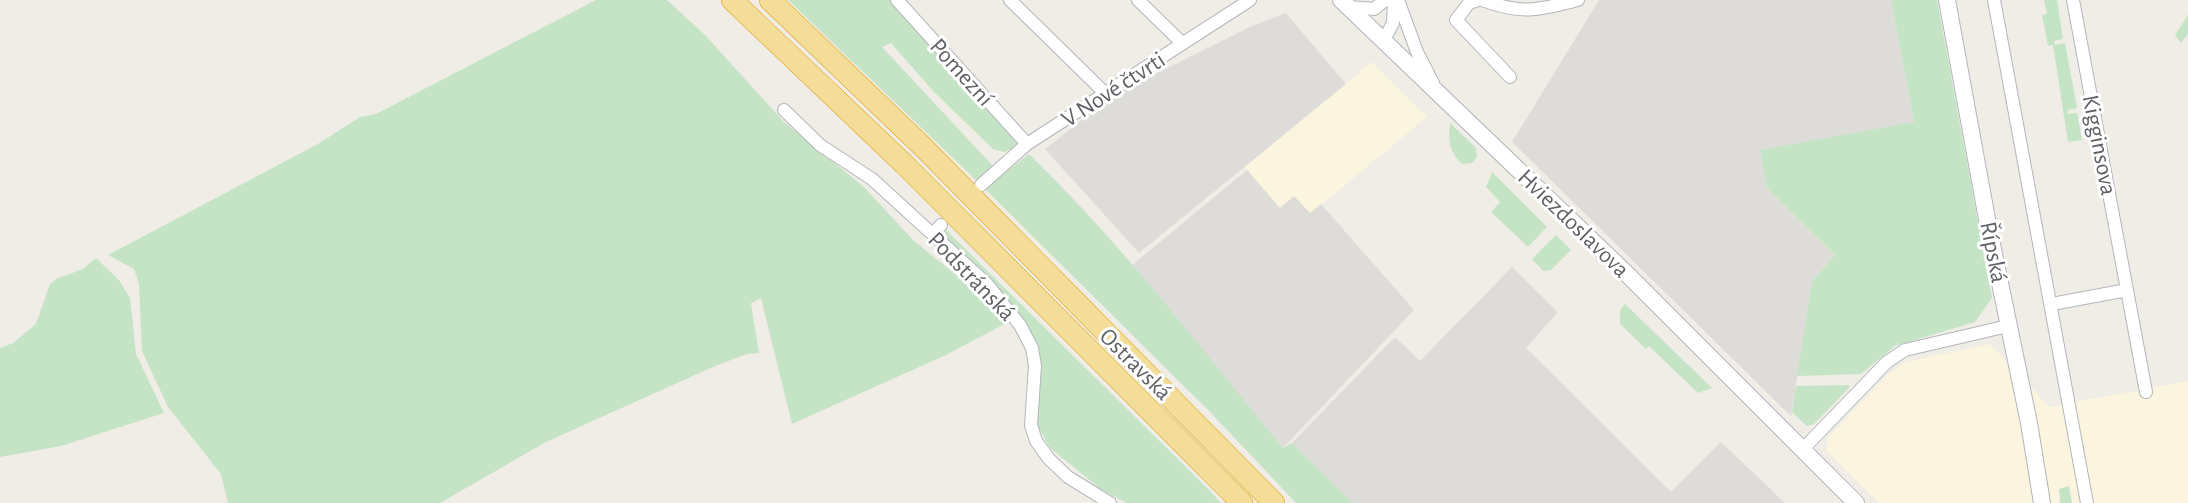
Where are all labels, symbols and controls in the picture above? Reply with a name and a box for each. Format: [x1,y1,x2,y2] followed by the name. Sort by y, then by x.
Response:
[925,34,998,111] street label: Pomezní
[1058,48,1170,132] street label: V Nové čtvrti
[2078,93,2121,197] street label: Kigginsova
[1513,165,1633,282] street label: Hviezdoslavova
[1975,219,2012,285] street label: Řípská
[923,228,1019,326] street label: Podstránská
[1095,324,1176,405] street label: Ostravská

